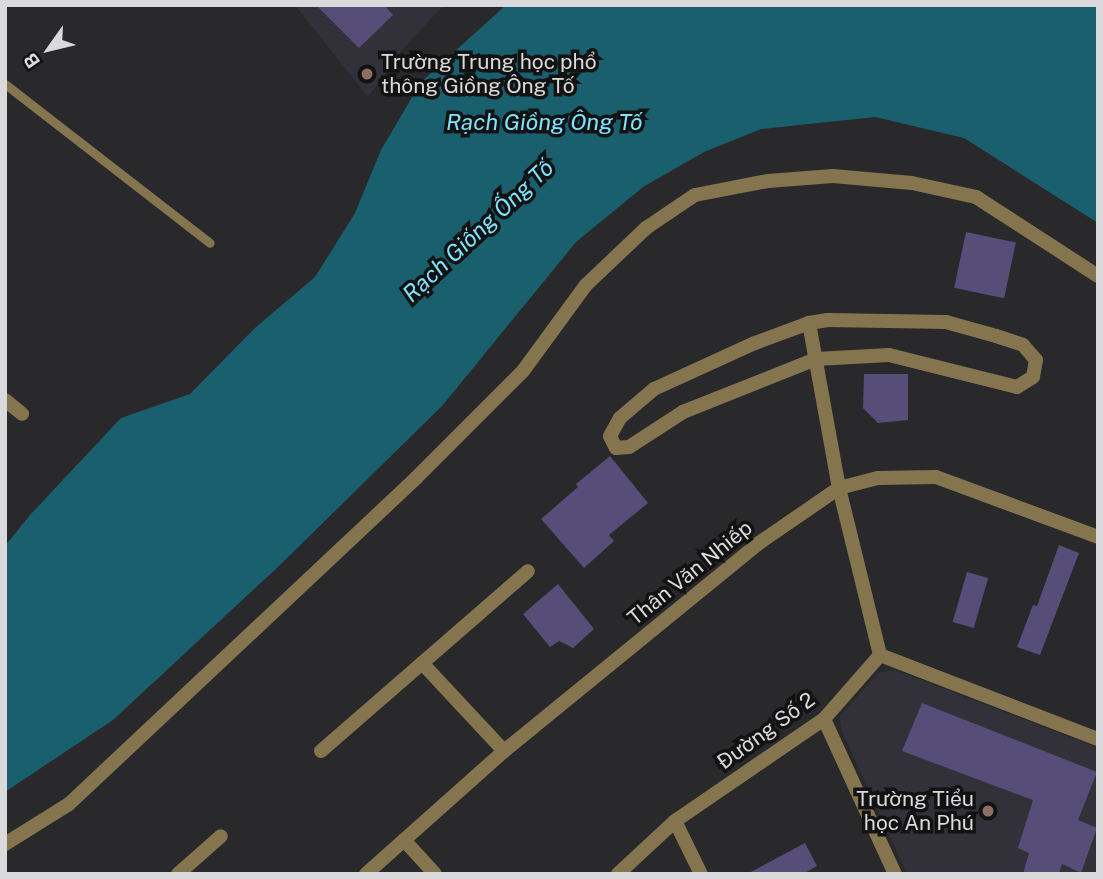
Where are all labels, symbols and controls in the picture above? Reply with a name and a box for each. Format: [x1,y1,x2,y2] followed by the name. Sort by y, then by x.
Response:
[14,14,84,84] north arrow
[19,49,44,72] text: B
[381,49,597,99] place label: Trường Trung học phổ thông Giồng Ông Tố
[359,66,375,82] marker: Trường Trung học phổ thông Giồng Ông Tố
[446,108,642,136] water label: Rạch Giồng Ông Tố
[397,154,559,308] water label: Rạch Giống Ống Tố
[623,515,757,631] street label: Thân Văn Nhiếp
[712,687,820,775] street label: Đường Số 2
[856,786,974,836] place label: Trường Tiểu học An Phú
[980,803,996,819] marker: Trường Tiểu học An Phú

